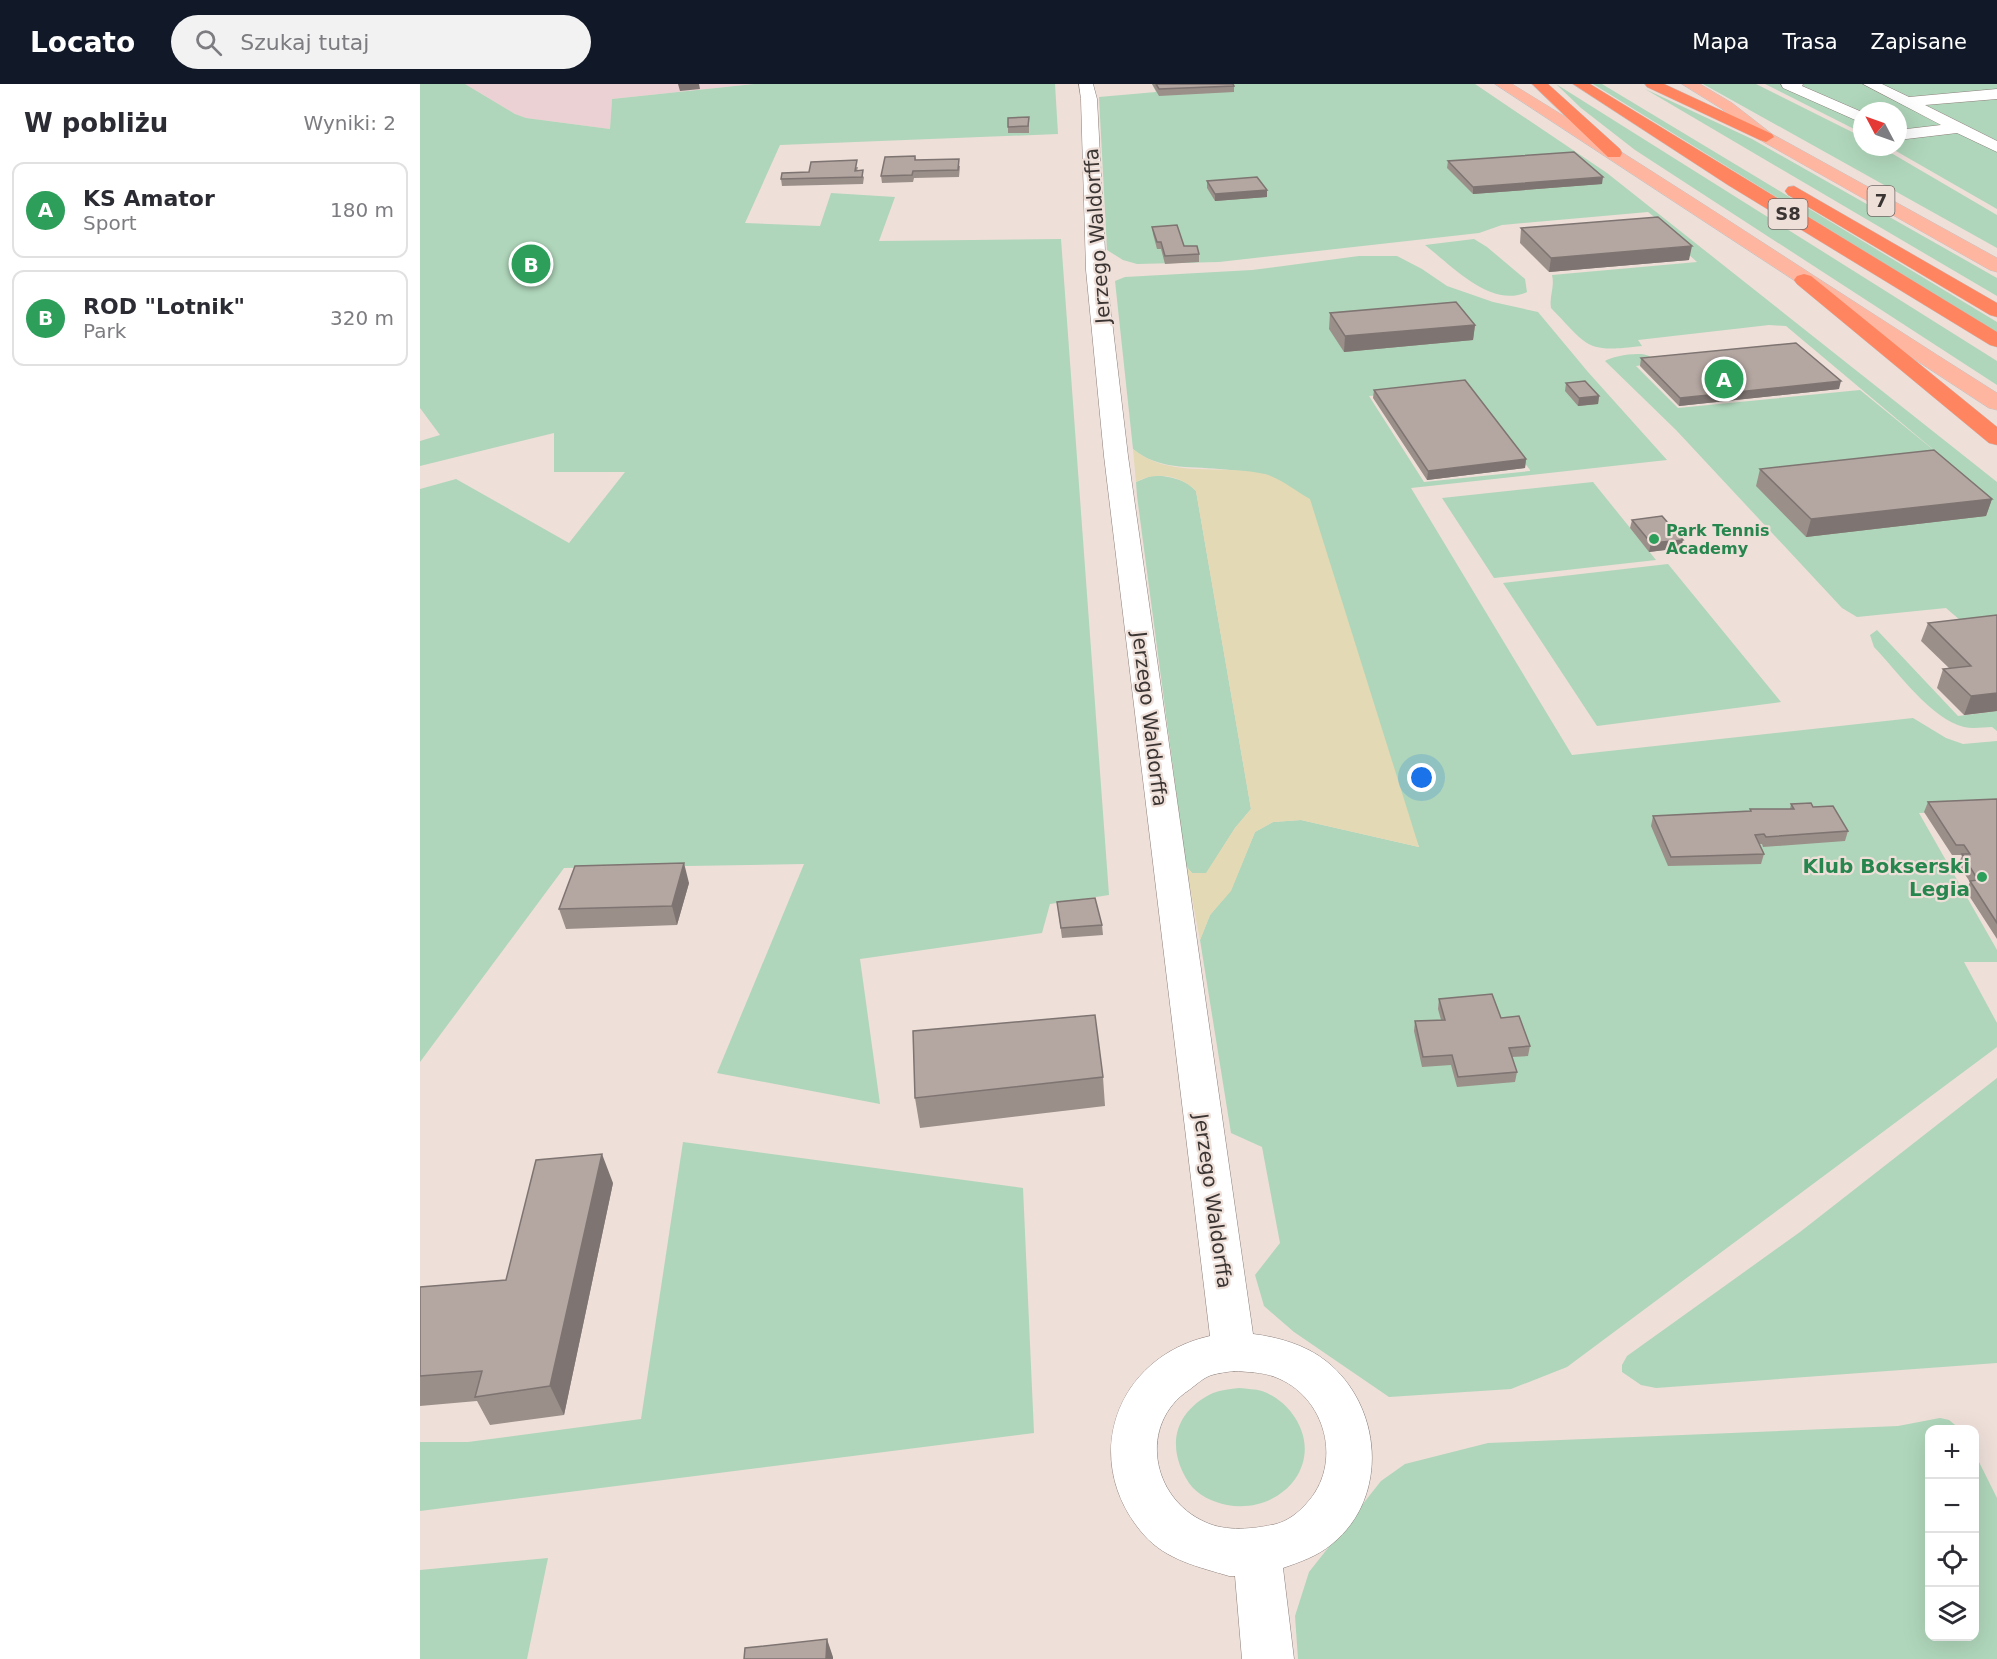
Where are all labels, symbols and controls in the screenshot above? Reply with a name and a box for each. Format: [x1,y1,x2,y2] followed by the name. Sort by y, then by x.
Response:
[171,15,591,69] search box
[30,26,135,59] text: Locato
[192,26,225,59] icon: search
[240,30,369,55] text: Szukaj tutaj
[1692,30,1749,54] text: Mapa
[1782,30,1838,54] text: Trasa
[1871,30,1967,54] text: Zapisane
[1853,102,1907,156] north arrow
[24,108,168,138] text: W pobliżu
[304,111,396,135] text: Wyniki: 2
[1079,147,1115,327] street label: Jerzego Waldorffa
[83,186,215,211] text: KS Amator
[1868,186,1894,216] road number: 7
[38,198,53,222] text: A
[330,198,394,222] text: 180 m
[1768,199,1808,229] road number: S8
[83,211,137,235] text: Sport
[512,242,550,286] pin: B
[83,294,245,319] text: ROD "Lotnik"
[38,306,53,330] text: B
[330,306,394,330] text: 320 m
[83,319,126,343] text: Park
[1704,356,1744,402] pin: A
[1666,521,1770,558] place label: Park Tennis Academy
[1647,532,1661,546] marker: Park Tennis Academy
[1127,628,1173,808] street label: Jerzego Waldorffa
[1407,763,1436,792] your location
[1802,854,1970,901] place label: Klub Bokserski Legia
[1975,870,1989,884] marker: Klub Bokserski Legia
[1189,1110,1237,1290] street label: Jerzego Waldorffa
[1925,1425,1979,1641] map controls
[1925,1425,1979,1479] button: +
[1925,1479,1979,1533] button: −
[1925,1533,1979,1587] button: locate
[1925,1587,1979,1641] button: layers

